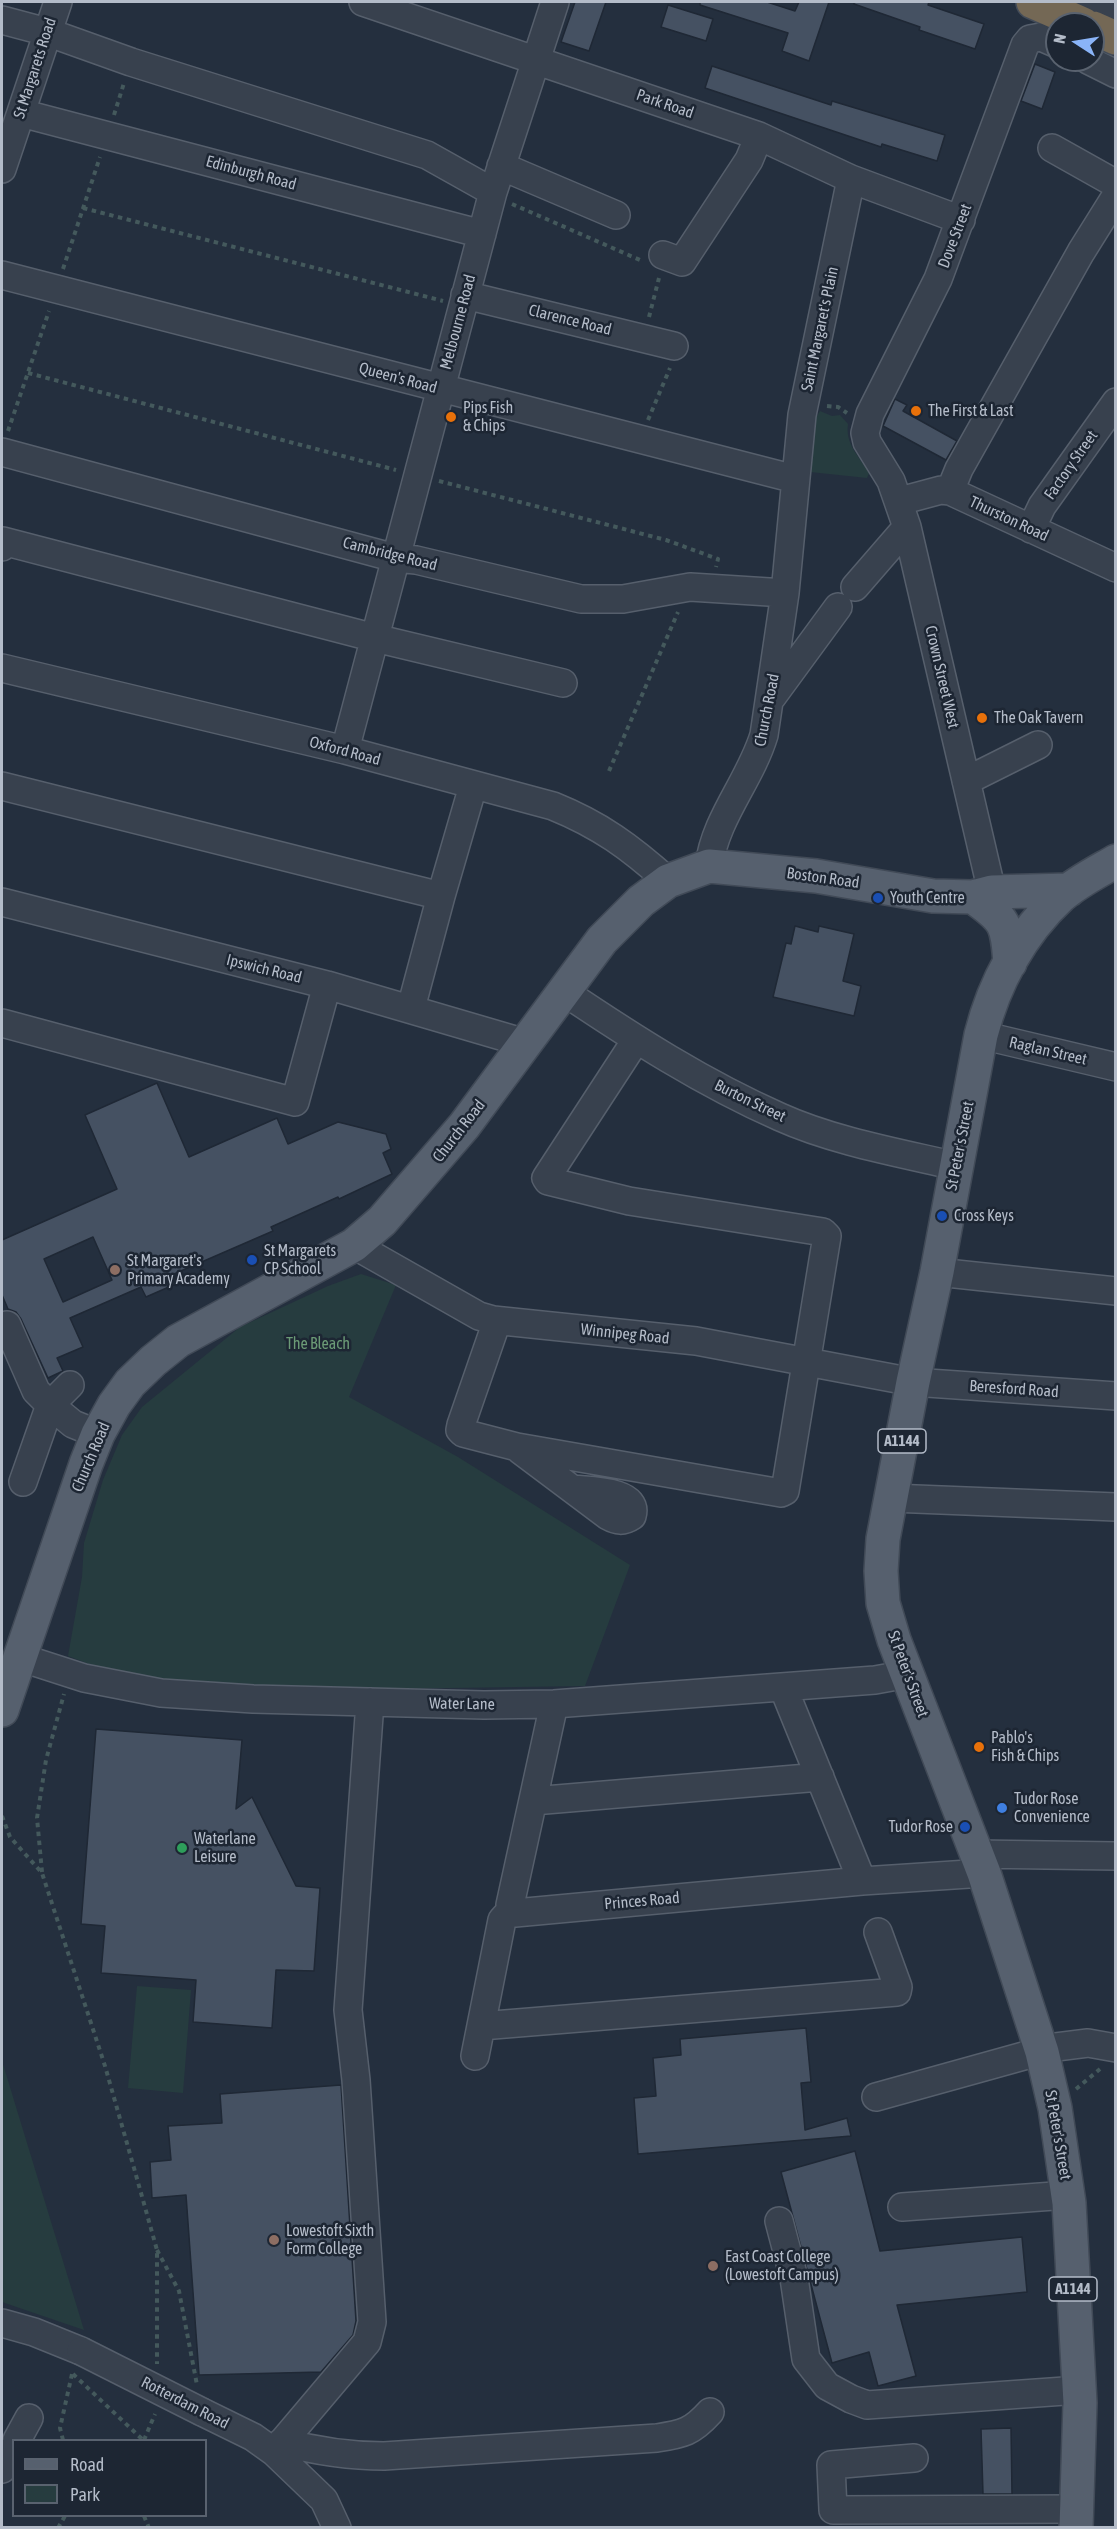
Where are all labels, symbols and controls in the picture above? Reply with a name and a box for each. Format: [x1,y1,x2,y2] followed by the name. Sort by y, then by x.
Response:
[1045,12,1105,72] north arrow
[10,15,60,121] street label: St Margarets Road
[1050,32,1069,45] text: N
[634,85,696,123] street label: Park Road
[204,152,298,194] street label: Edinburgh Road
[934,201,976,271] street label: Dove Street
[797,265,843,393] street label: Saint Margaret's Plain
[436,272,480,372] street label: Melbourne Road
[527,300,613,340] street label: Clarence Road
[357,358,439,398] street label: Queen's Road
[463,398,513,436] place label: Pips Fish & Chips
[928,401,1014,421] place label: The First & Last
[909,404,923,418] marker: The First & Last
[444,410,458,424] marker: Pips Fish & Chips
[1040,427,1102,503] street label: Factory Street
[966,492,1052,546] street label: Thurston Road
[341,533,439,575] street label: Cambridge Road
[921,624,963,730] street label: Crown Street West
[751,672,783,748] street label: Church Road
[994,708,1083,728] place label: The Oak Tavern
[975,711,989,725] marker: The Oak Tavern
[307,732,383,770] street label: Oxford Road
[785,863,861,893] street label: Boston Road
[890,888,965,908] place label: Youth Centre
[871,891,885,905] marker: Youth Centre
[224,950,304,988] street label: Ipswich Road
[1007,1033,1089,1069] street label: Raglan Street
[711,1076,789,1126] street label: Burton Street
[429,1096,489,1166] street label: Church Road
[942,1100,978,1192] street label: St Peter's Street
[954,1206,1014,1226] place label: Cross Keys
[935,1209,949,1223] marker: Cross Keys
[264,1241,336,1279] place label: St Margarets CP School
[127,1251,230,1289] place label: St Margaret's Primary Academy
[245,1253,259,1267] marker: St Margarets CP School
[108,1263,122,1277] marker: St Margaret's Primary Academy
[580,1320,670,1348] street label: Winnipeg Road
[286,1334,350,1354] park label: The Bleach
[969,1376,1059,1402] street label: Beresford Road
[68,1419,114,1495] street label: Church Road
[878,1429,926,1453] road number: A1144
[884,1628,932,1720] street label: St Peter's Street
[429,1694,495,1714] street label: Water Lane
[991,1728,1059,1766] place label: Pablo's Fish & Chips
[972,1740,986,1754] marker: Pablo's Fish & Chips
[1014,1789,1090,1827] place label: Tudor Rose Convenience
[995,1801,1009,1815] marker: Tudor Rose Convenience
[889,1817,953,1837] place label: Tudor Rose
[958,1820,972,1834] marker: Tudor Rose
[194,1829,256,1867] place label: Waterlane Leisure
[175,1841,189,1855] marker: Waterlane Leisure
[604,1888,680,1914] street label: Princes Road
[1041,2089,1075,2181] street label: St Peter's Street
[286,2221,374,2259] place label: Lowestoft Sixth Form College
[267,2233,281,2247] marker: Lowestoft Sixth Form College
[725,2247,839,2285] place label: East Coast College (Lowestoft Campus)
[706,2259,720,2273] marker: East Coast College (Lowestoft Campus)
[1049,2277,1097,2301] road number: A1144
[138,2373,232,2433] street label: Rotterdam Road
[12,2439,207,2517] legend
[70,2454,104,2475] text: Road
[70,2484,100,2505] text: Park

